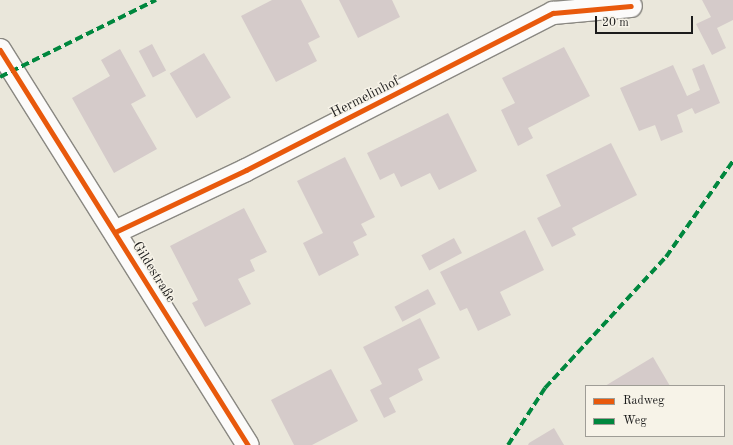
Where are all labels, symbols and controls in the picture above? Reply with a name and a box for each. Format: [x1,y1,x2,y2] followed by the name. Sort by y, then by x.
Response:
[597,8,695,34] scale bar
[602,17,629,29] text: 20 m
[328,72,402,122] street label: Hermelinhof
[129,238,179,306] street label: Gildestraße
[585,385,725,437] legend
[623,395,665,407] text: Radweg
[623,415,647,427] text: Weg

